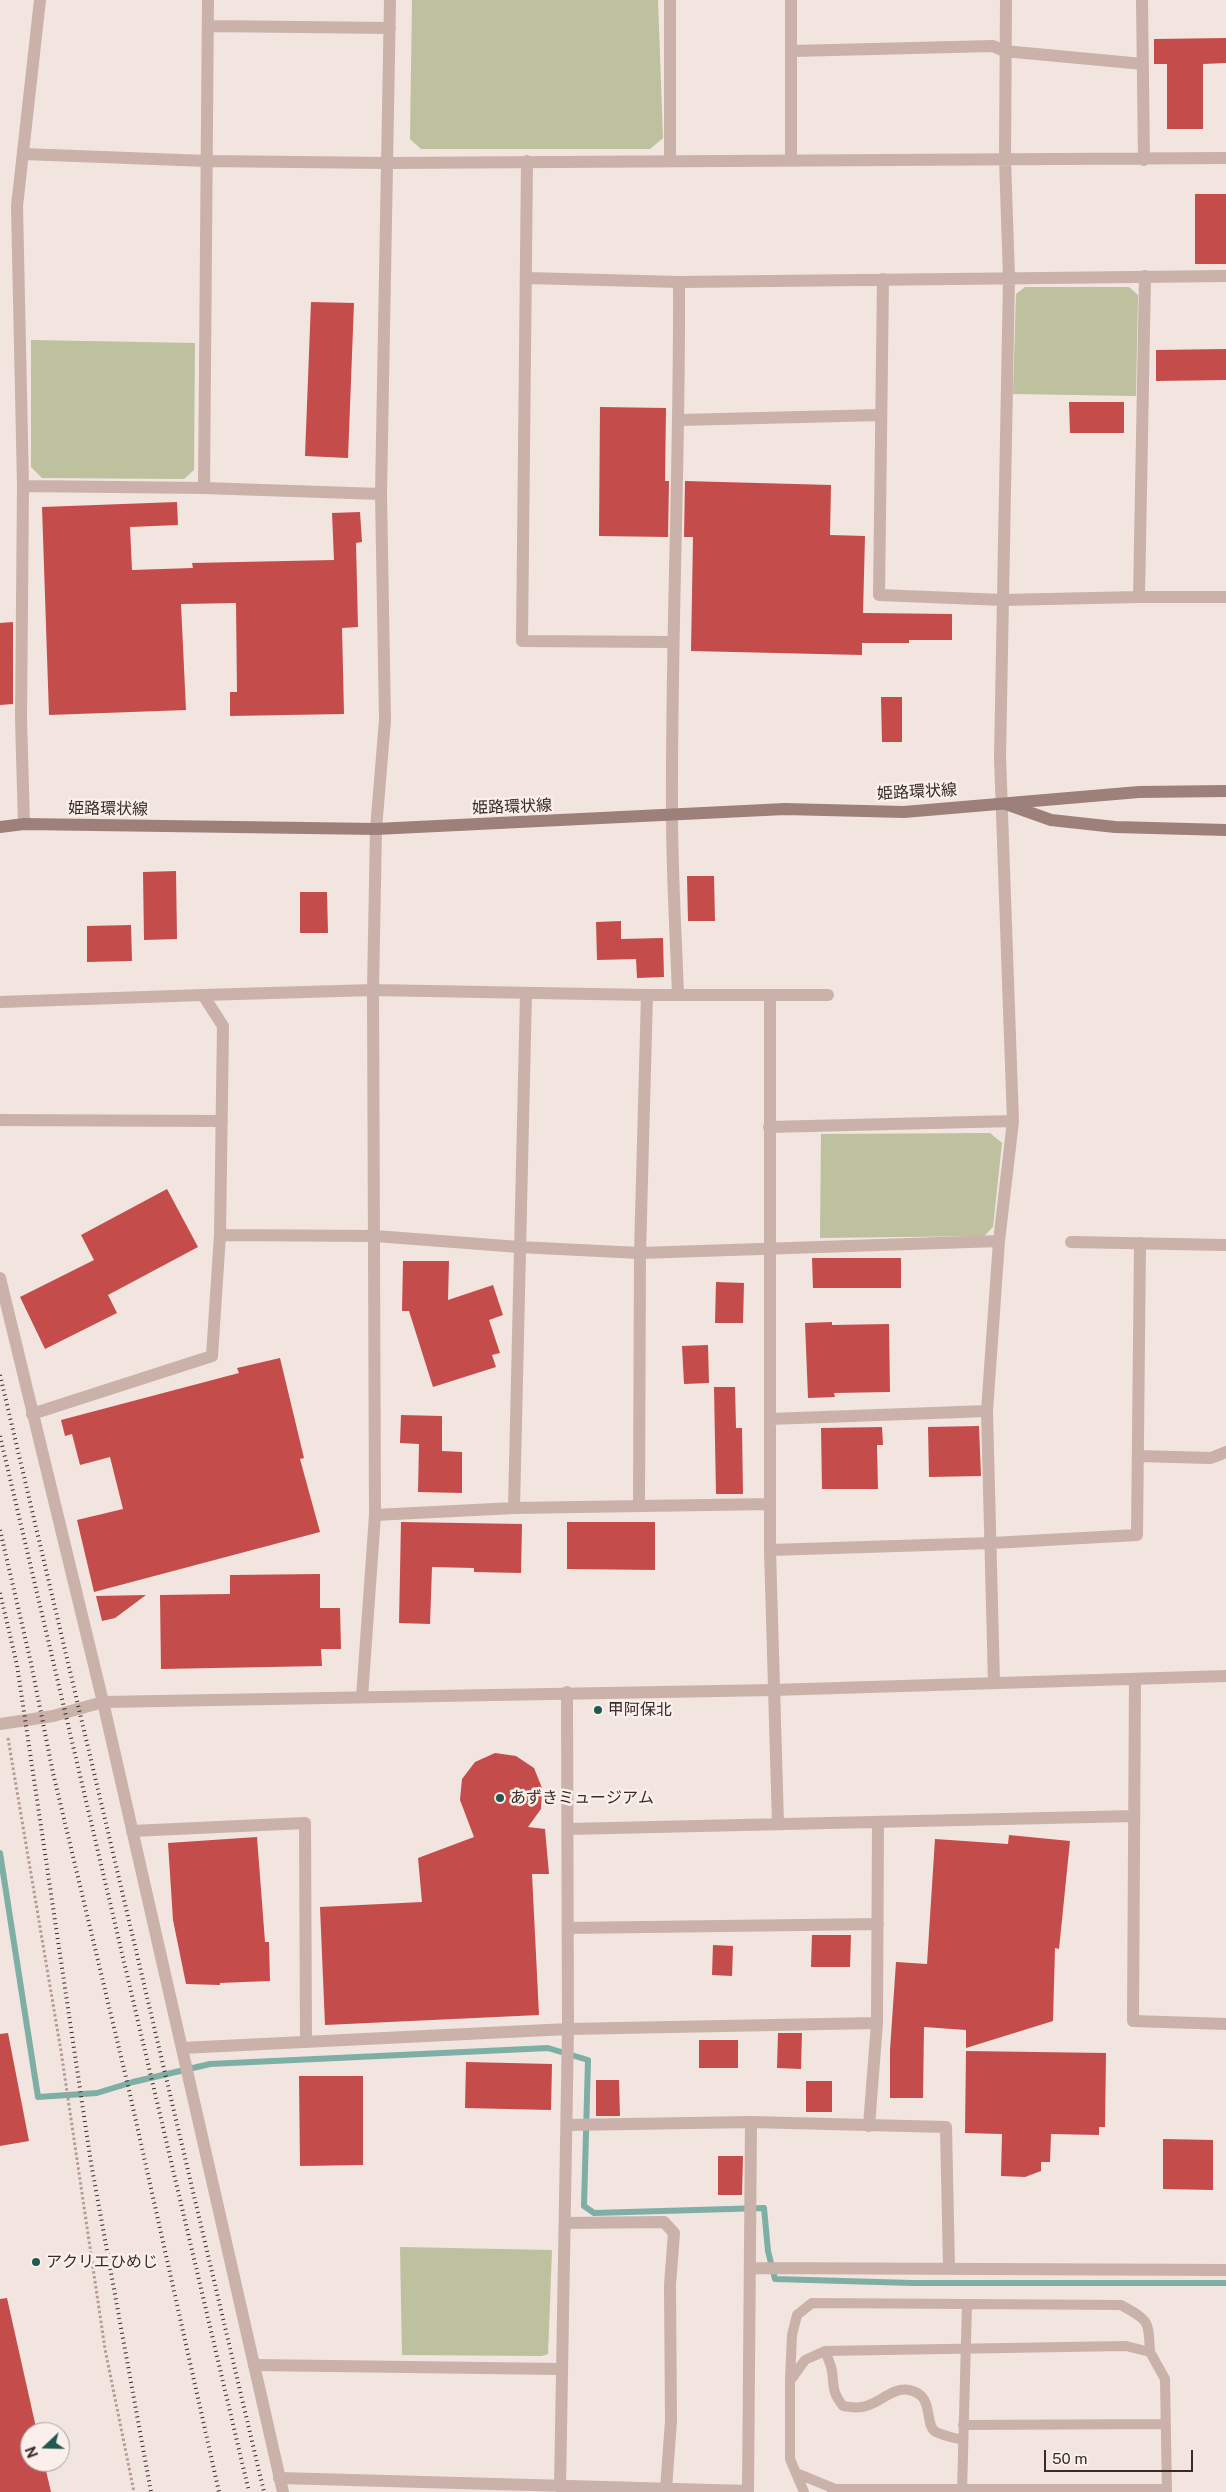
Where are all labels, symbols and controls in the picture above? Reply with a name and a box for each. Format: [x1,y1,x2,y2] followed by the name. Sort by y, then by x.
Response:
[877,780,957,804] street label: 姫路環状線
[472,796,552,818] street label: 姫路環状線
[68,799,148,819] street label: 姫路環状線
[608,1700,672,1720] place label: 甲阿保北
[592,1704,604,1716] marker: 甲阿保北
[510,1788,654,1808] place label: あずきミュージアム
[494,1792,506,1804] marker: あずきミュージアム
[46,2252,158,2272] place label: アクリエひめじ
[30,2256,42,2268] marker: アクリエひめじ
[20,2422,70,2472] north arrow
[1046,2440,1195,2472] scale bar
[23,2444,41,2460] text: N
[1052,2450,1087,2467] text: 50 m

